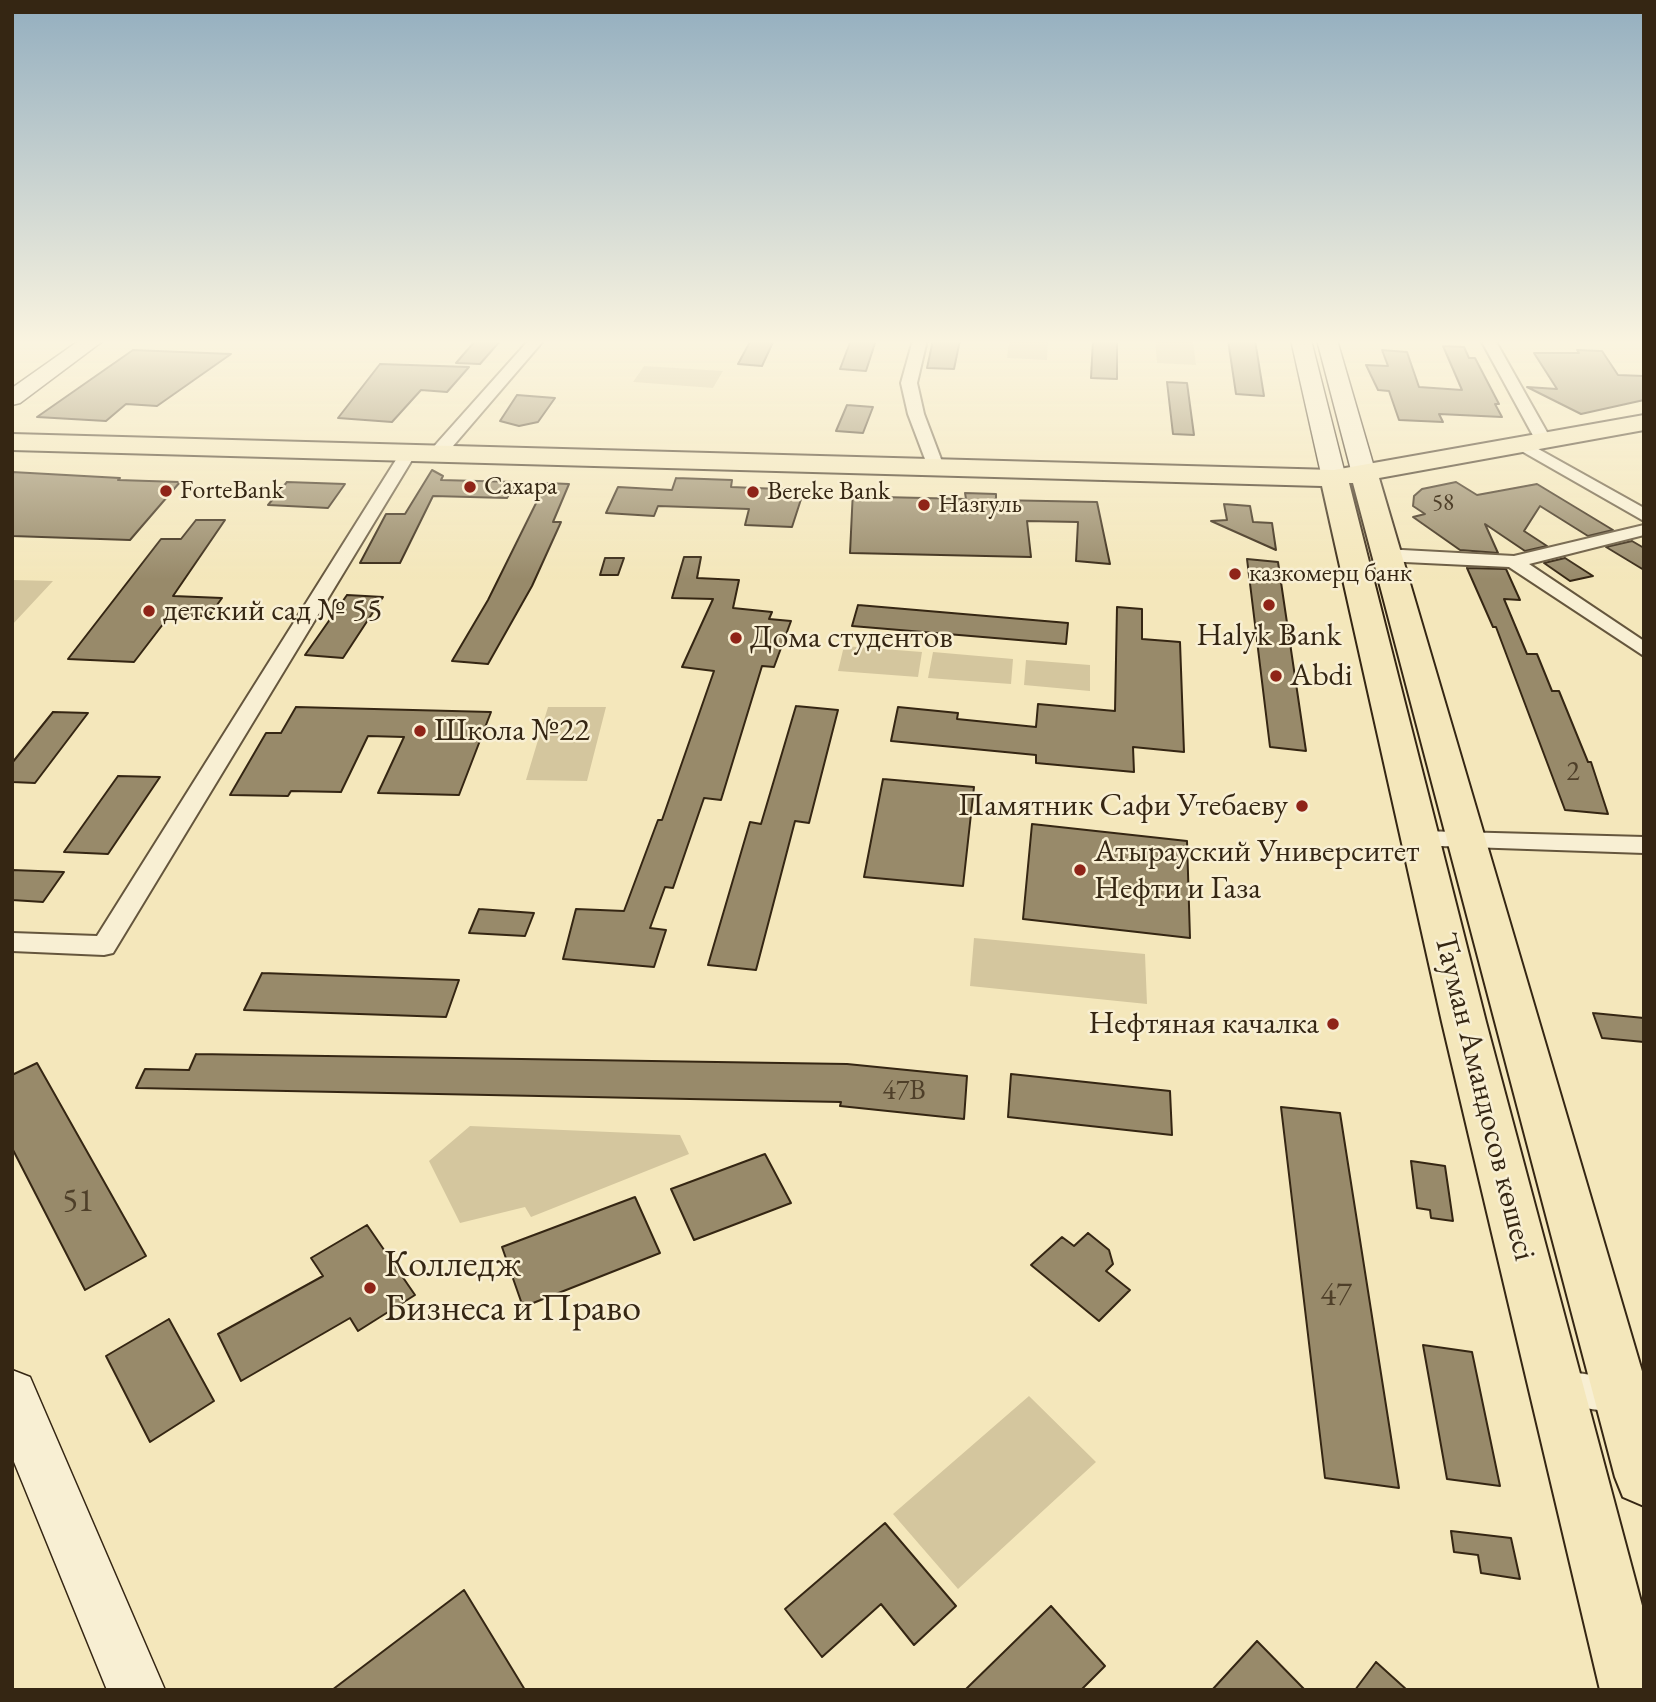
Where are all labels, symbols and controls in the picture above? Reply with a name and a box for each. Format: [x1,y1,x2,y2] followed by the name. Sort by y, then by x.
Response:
[484,471,557,503] place label: Сахара
[180,475,284,507] place label: ForteBank
[767,476,890,508] place label: Bereke Bank
[462,479,478,495] marker: Сахара
[158,483,174,499] marker: ForteBank
[745,484,761,500] marker: Bereke Bank
[938,489,1022,521] place label: Назгуль
[1432,490,1454,518] house number: 58
[916,497,932,513] marker: Назгуль
[1249,558,1412,590] place label: казкомерц банк
[1227,566,1243,582] marker: казкомерц банк
[163,592,382,630] place label: детский сад № 55
[1261,597,1277,613] marker: Halyk Bank
[141,603,157,619] marker: детский сад № 55
[1196,617,1342,655] place label: Halyk Bank
[750,619,953,657] place label: Дома студентов
[728,630,744,646] marker: Дома студентов
[1290,657,1353,695] place label: Abdi
[1268,668,1284,684] marker: Abdi
[434,712,590,750] place label: Школа №22
[412,723,428,739] marker: Школа №22
[1566,755,1580,789] house number: 2
[958,787,1288,825] place label: Памятник Сафи Утебаеву
[1294,798,1310,814] marker: Памятник Сафи Утебаеву
[1094,833,1419,908] place label: Атырауский Университет Нефти и Газа
[1072,862,1088,878] marker: Атырауский Университет Нефти и Газа
[1425,929,1543,1265] street label: Тауман Амандосов көшесі
[1088,1005,1319,1043] place label: Нефтяная качалка
[1325,1016,1341,1032] marker: Нефтяная качалка
[882,1074,926,1108] house number: 47В
[62,1182,94,1222] house number: 51
[384,1243,641,1332] place label: Колледж Бизнеса и Право
[1320,1276,1352,1316] house number: 47
[362,1280,378,1296] marker: Колледж Бизнеса и Право

